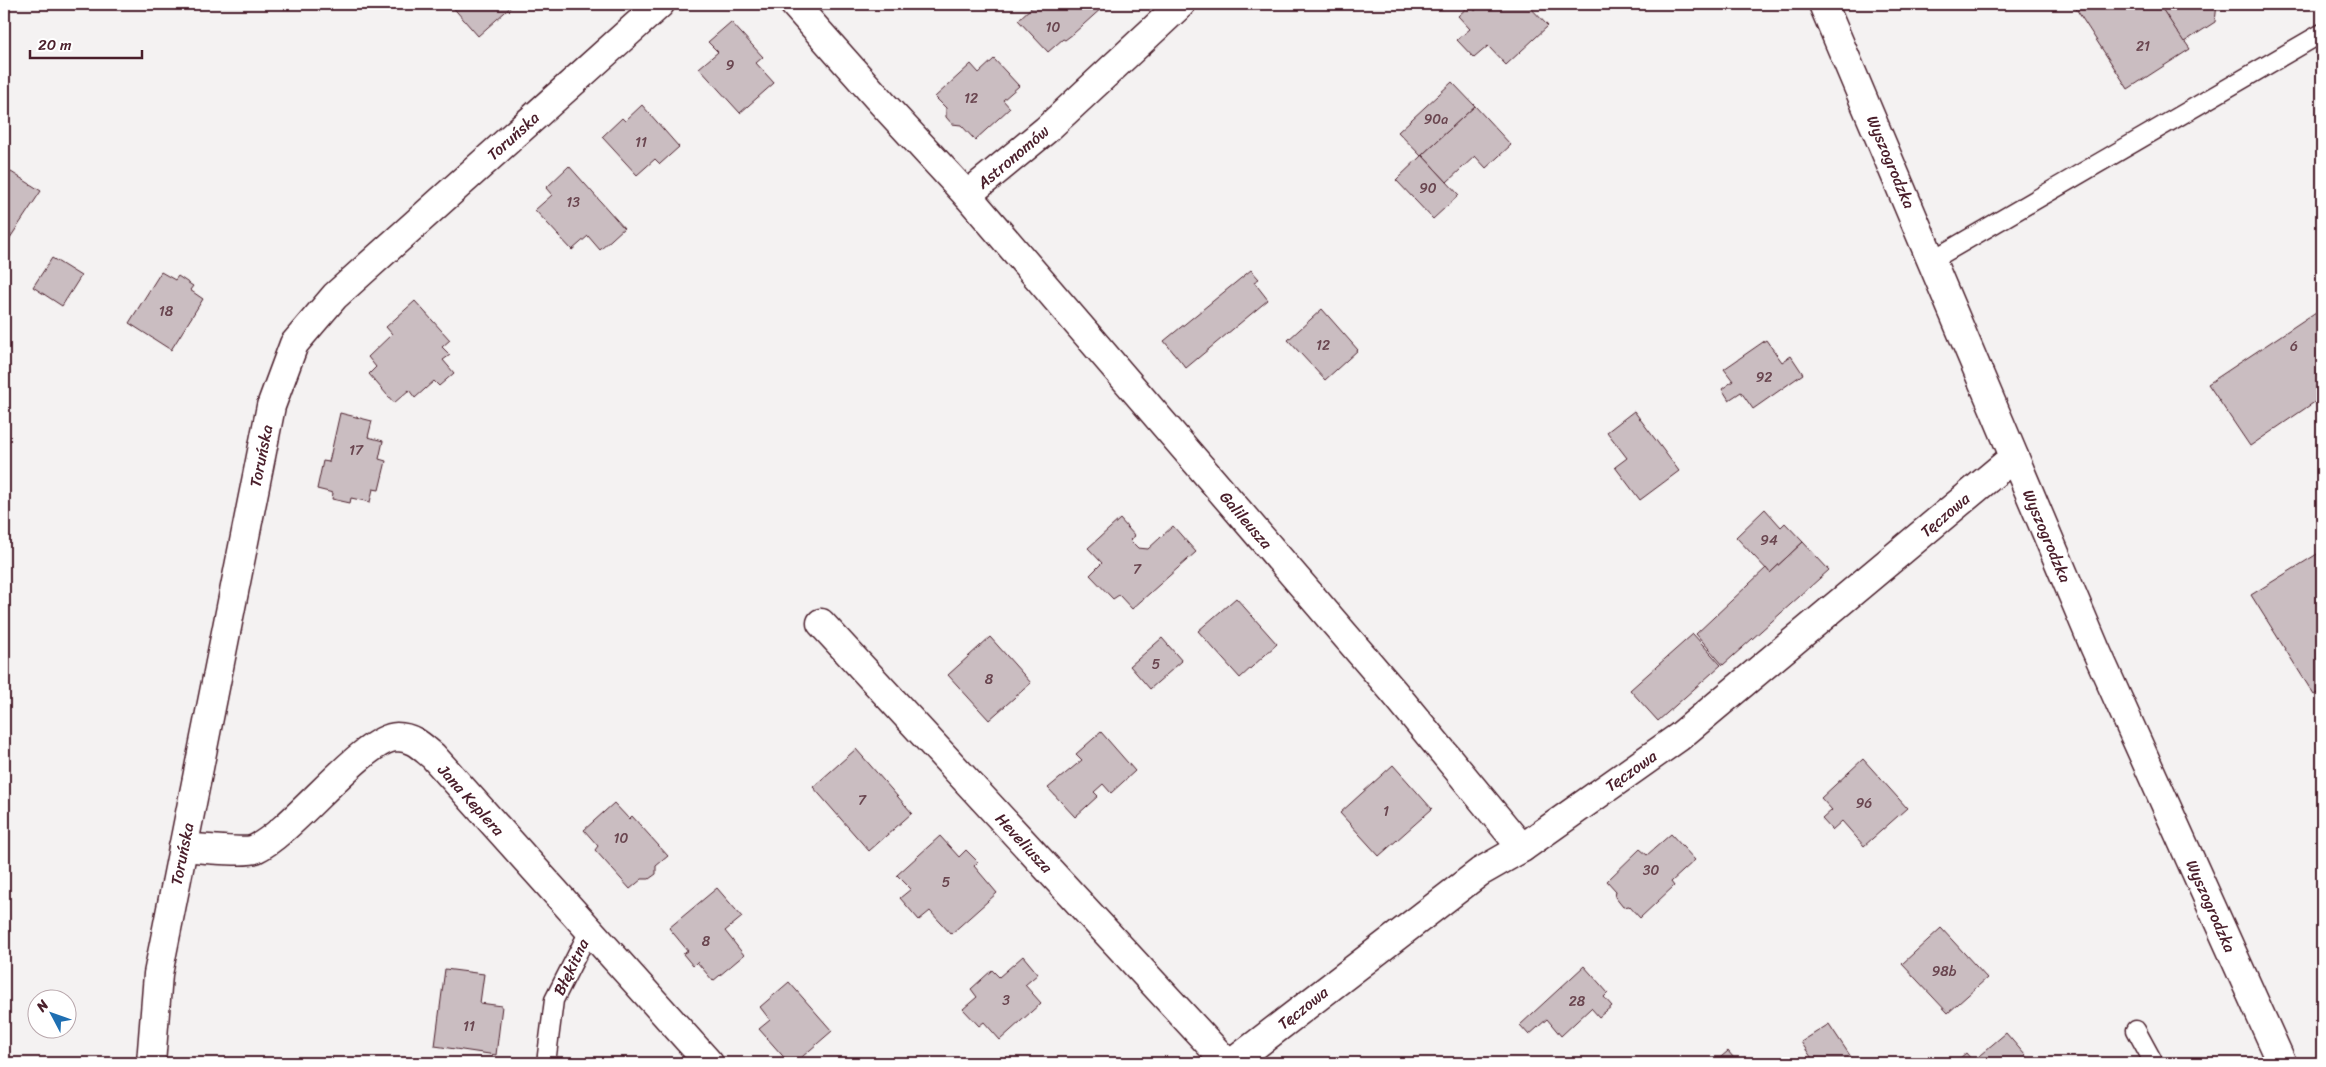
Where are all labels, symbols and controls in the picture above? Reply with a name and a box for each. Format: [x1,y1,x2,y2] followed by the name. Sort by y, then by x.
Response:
[1046,15,1061,40] house number: 10
[30,28,142,60] scale bar
[38,32,72,58] text: 20 m
[2136,34,2150,59] house number: 21
[726,53,735,78] house number: 9
[964,86,978,111] house number: 12
[480,104,546,168] street label: Toruńska
[1424,107,1448,132] house number: 90a
[1858,111,1924,213] street label: Wyszogrodzka
[969,118,1056,197] street label: Astronomów
[635,130,647,155] house number: 11
[1419,176,1437,201] house number: 90
[566,190,580,215] house number: 13
[159,299,174,324] house number: 18
[1316,333,1330,358] house number: 12
[2290,334,2298,359] house number: 6
[1756,365,1772,390] house number: 92
[241,422,281,490] street label: Toruńska
[349,438,364,463] house number: 17
[1212,484,1281,557] street label: Galileusza
[1913,484,1977,545] street label: Tęczowa
[2014,485,2080,587] street label: Wyszogrodzka
[1760,528,1778,553] house number: 94
[1133,557,1142,582] house number: 7
[1152,652,1161,677] house number: 5
[985,667,994,692] house number: 8
[1599,742,1664,800] street label: Tęczowa
[430,756,512,844] street label: Jana Keplera
[858,788,867,813] house number: 7
[1856,791,1872,816] house number: 96
[1383,799,1389,824] house number: 1
[988,806,1061,881] street label: Heveliusza
[162,820,202,888] street label: Toruńska
[614,826,629,851] house number: 10
[2178,855,2244,957] street label: Wyszogrodzka
[1643,858,1659,883] house number: 30
[942,870,951,895] house number: 5
[702,929,711,954] house number: 8
[545,933,598,1000] street label: Błękitna
[1932,959,1957,984] house number: 98b
[1271,978,1336,1037] street label: Tęczowa
[1002,988,1010,1013] house number: 3
[1569,989,1586,1014] house number: 28
[28,990,78,1040] north arrow
[29,994,55,1018] text: N
[463,1014,475,1039] house number: 11

